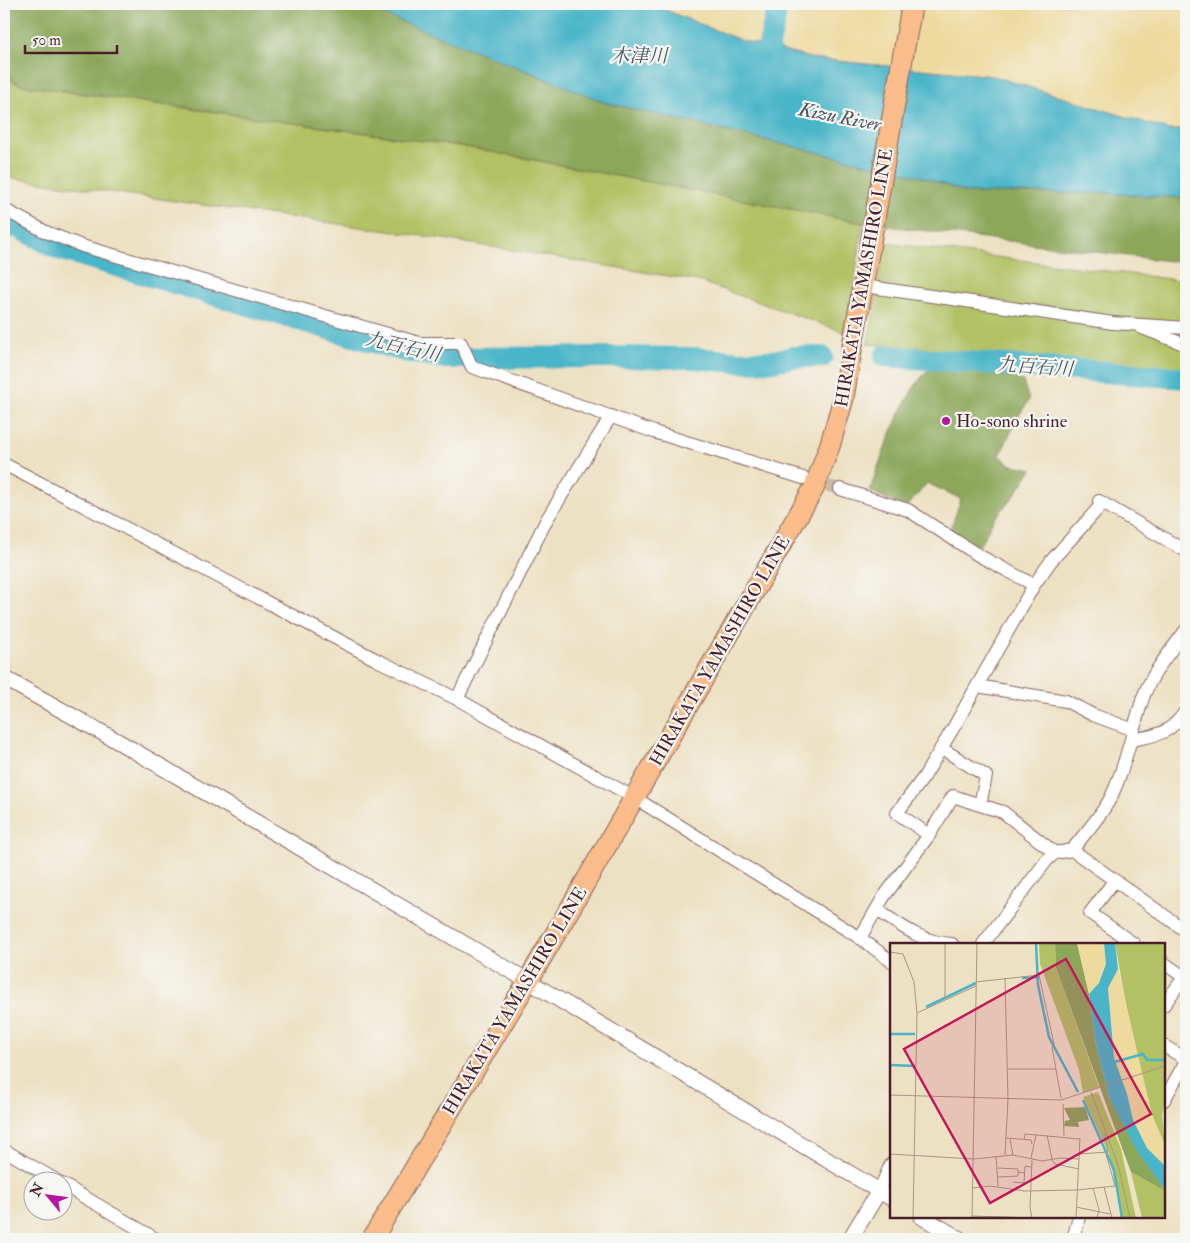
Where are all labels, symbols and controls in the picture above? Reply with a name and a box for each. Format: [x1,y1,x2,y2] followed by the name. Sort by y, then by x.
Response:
[25,22,118,54] scale bar
[32,31,61,50] text: 50 m
[610,44,669,68] water label: 木津川
[796,97,884,137] water label: Kizu River
[830,147,898,409] street label: HIRAKATA YAMASHIRO LINE
[363,327,445,368] water label: 九百石川
[996,352,1076,382] water label: 九百石川
[956,410,1068,433] place label: Ho-sono shrine
[940,415,952,427] marker: Ho-sono shrine
[644,532,796,770] street label: HIRAKATA YAMASHIRO LINE
[438,883,592,1119] street label: HIRAKATA YAMASHIRO LINE
[890,943,1165,1218] inset map
[22,1170,72,1220] north arrow
[26,1180,48,1200] text: N

